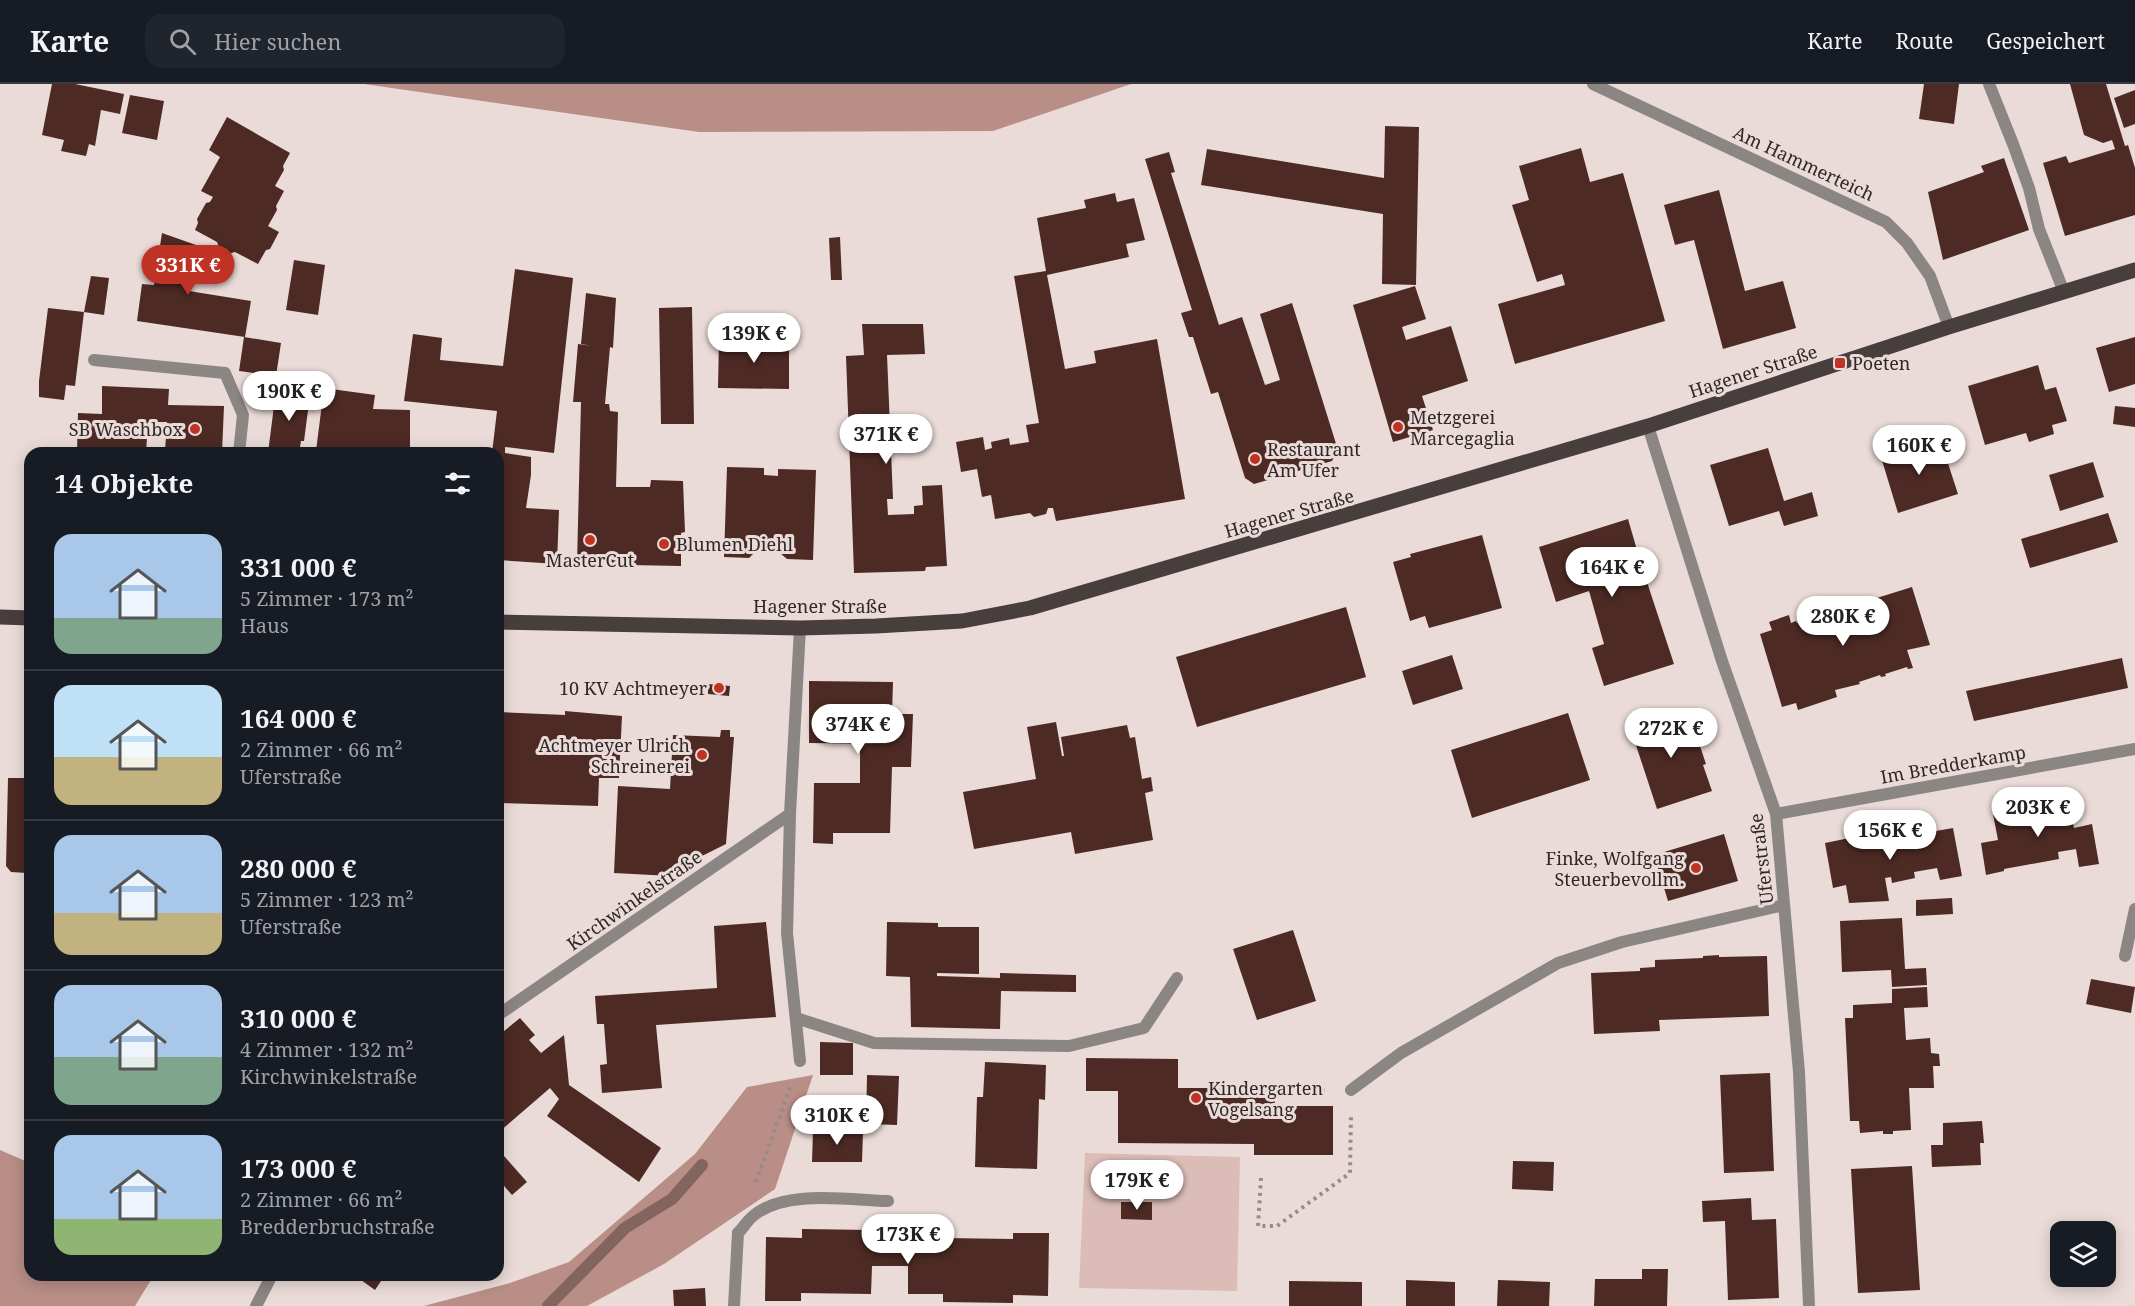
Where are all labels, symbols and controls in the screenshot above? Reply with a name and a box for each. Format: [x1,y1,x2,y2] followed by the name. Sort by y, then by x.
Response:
[145,14,565,68] search box
[30,22,109,60] text: Karte
[166,25,199,58] icon: search
[214,26,341,56] text: Hier suchen
[1807,27,1862,55] text: Karte
[1895,27,1953,55] text: Route
[1986,27,2105,55] text: Gespeichert
[1730,120,1878,206] street label: Am Hammerteich
[139,245,237,296] pin: 331K €
[156,251,220,278] text: 331K €
[705,313,803,364] pin: 139K €
[722,319,786,346] text: 139K €
[1686,339,1820,403] street label: Hagener Straße
[1852,351,1911,375] place label: Poeten
[1833,356,1847,370] marker: Poeten
[240,371,338,422] pin: 190K €
[257,377,321,404] text: 190K €
[1410,405,1515,450] place label: Metzgerei Marcegaglia
[837,414,935,465] pin: 371K €
[69,417,184,441] place label: SB Waschbox
[854,420,918,447] text: 371K €
[1391,420,1405,434] marker: Metzgerei Marcegaglia
[188,422,202,436] marker: SB Waschbox
[1870,425,1968,476] pin: 160K €
[1887,431,1951,458] text: 160K €
[1267,437,1361,482] place label: Restaurant Am Ufer
[1248,452,1262,466] marker: Restaurant Am Ufer
[54,465,193,501] text: 14 Objekte
[441,467,474,500] icon: filters
[1221,483,1357,543] street label: Hagener Straße
[676,532,794,556] place label: Blumen Diehl
[583,533,597,547] marker: MasterCut
[657,537,671,551] marker: Blumen Diehl
[1563,547,1661,598] pin: 164K €
[546,548,634,572] place label: MasterCut
[240,549,356,585] text: 331 000 €
[1580,553,1644,580] text: 164K €
[102,558,174,630] icon: home
[240,585,414,612] text: 5 Zimmer · 173 m²
[753,594,887,618] street label: Hagener Straße
[1794,596,1892,647] pin: 280K €
[1811,602,1875,629] text: 280K €
[240,612,289,639] text: Haus
[559,676,708,700] place label: 10 KV Achtmeyer
[712,681,726,695] marker: 10 KV Achtmeyer
[240,700,356,736] text: 164 000 €
[809,704,907,755] pin: 374K €
[1622,708,1720,759] pin: 272K €
[102,709,174,781] icon: home
[826,710,890,737] text: 374K €
[1639,714,1703,741] text: 272K €
[538,733,690,778] place label: Achtmeyer Ulrich Schreinerei
[240,736,402,763] text: 2 Zimmer · 66 m²
[1878,739,2028,789] street label: Im Bredderkamp
[695,748,709,762] marker: Achtmeyer Ulrich Schreinerei
[240,763,342,790] text: Uferstraße
[1989,787,2087,838] pin: 203K €
[2006,793,2070,820] text: 203K €
[1841,810,1939,861] pin: 156K €
[1744,812,1778,906] street label: Uferstraße
[1858,816,1922,843] text: 156K €
[562,844,706,956] street label: Kirchwinkelstraße
[1546,846,1684,891] place label: Finke, Wolfgang Steuerbevollm.
[240,850,356,886] text: 280 000 €
[102,859,174,931] icon: home
[1689,861,1703,875] marker: Finke, Wolfgang Steuerbevollm.
[240,886,414,913] text: 5 Zimmer · 123 m²
[240,913,342,940] text: Uferstraße
[240,1000,356,1036] text: 310 000 €
[102,1009,174,1081] icon: home
[240,1036,414,1063] text: 4 Zimmer · 132 m²
[240,1063,417,1090] text: Kirchwinkelstraße
[1208,1076,1323,1121] place label: Kindergarten Vogelsang
[1189,1091,1203,1105] marker: Kindergarten Vogelsang
[788,1095,886,1146] pin: 310K €
[805,1101,869,1128] text: 310K €
[240,1150,356,1186] text: 173 000 €
[102,1159,174,1231] icon: home
[1088,1160,1186,1211] pin: 179K €
[1105,1166,1169,1193] text: 179K €
[240,1186,402,1213] text: 2 Zimmer · 66 m²
[240,1213,435,1240] text: Bredderbruchstraße
[859,1214,957,1265] pin: 173K €
[876,1220,940,1247] text: 173K €
[2050,1221,2116,1287] map controls
[2050,1221,2116,1287] button: layers

